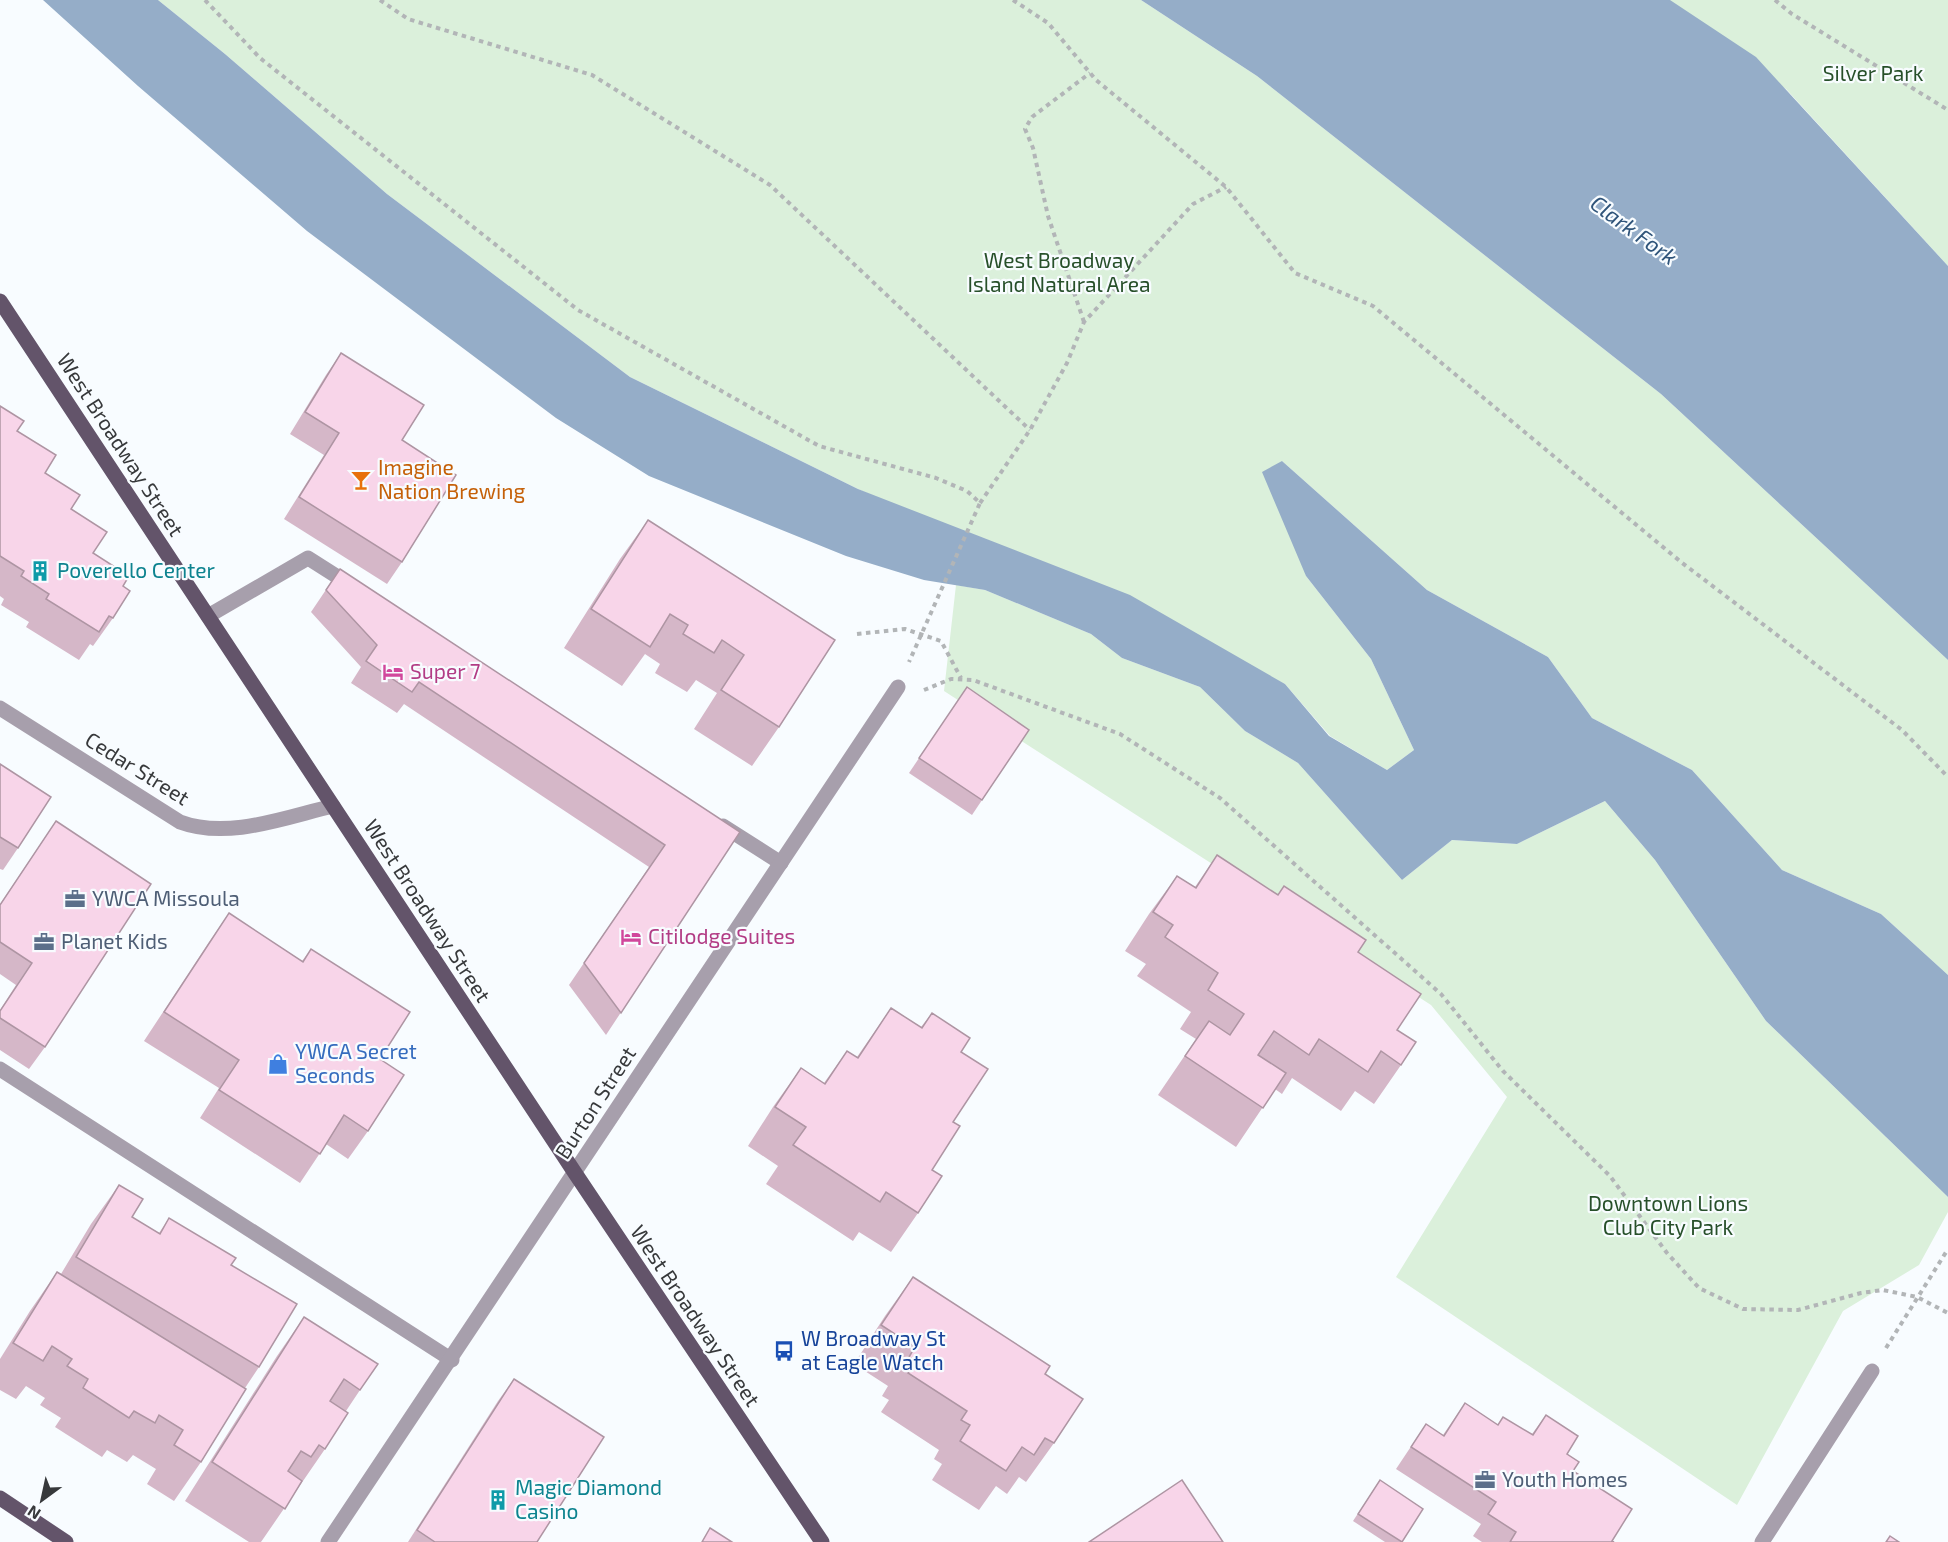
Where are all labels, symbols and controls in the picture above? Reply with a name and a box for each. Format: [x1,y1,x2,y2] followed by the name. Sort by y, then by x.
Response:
[1823,60,1924,85] park label: Silver Park
[1586,189,1683,269] water label: Clark Fork
[967,247,1151,296] park label: West Broadway Island Natural Area
[53,348,190,540] street label: West Broadway Street
[378,454,526,503] place label: Imagine Nation Brewing
[349,468,373,492] bar icon: Imagine Nation Brewing
[57,557,216,582] place label: Poverello Center
[28,559,52,583] building icon: Poverello Center
[410,658,481,683] place label: Super 7
[381,660,405,684] hotel icon: Super 7
[81,726,194,810] street label: Cedar Street
[360,814,497,1006] street label: West Broadway Street
[92,885,240,910] place label: YWCA Missoula
[63,887,87,911] office icon: YWCA Missoula
[648,923,795,948] place label: Citilodge Suites
[619,925,643,949] hotel icon: Citilodge Suites
[61,928,168,953] place label: Planet Kids
[32,930,56,954] office icon: Planet Kids
[295,1038,417,1087] place label: YWCA Secret Seconds
[549,1041,640,1163] street label: Burton Street
[266,1052,290,1076] shop icon: YWCA Secret Seconds
[1588,1190,1748,1239] park label: Downtown Lions Club City Park
[626,1220,766,1411] street label: West Broadway Street
[801,1325,946,1374] place label: W Broadway St at Eagle Watch
[772,1339,796,1363] bus stop icon: W Broadway St at Eagle Watch
[1502,1466,1628,1491] place label: Youth Homes
[1473,1468,1497,1492] office icon: Youth Homes
[12,1470,72,1530] north arrow
[515,1474,662,1523] place label: Magic Diamond Casino
[486,1488,510,1512] building icon: Magic Diamond Casino
[24,1502,44,1524] text: N

